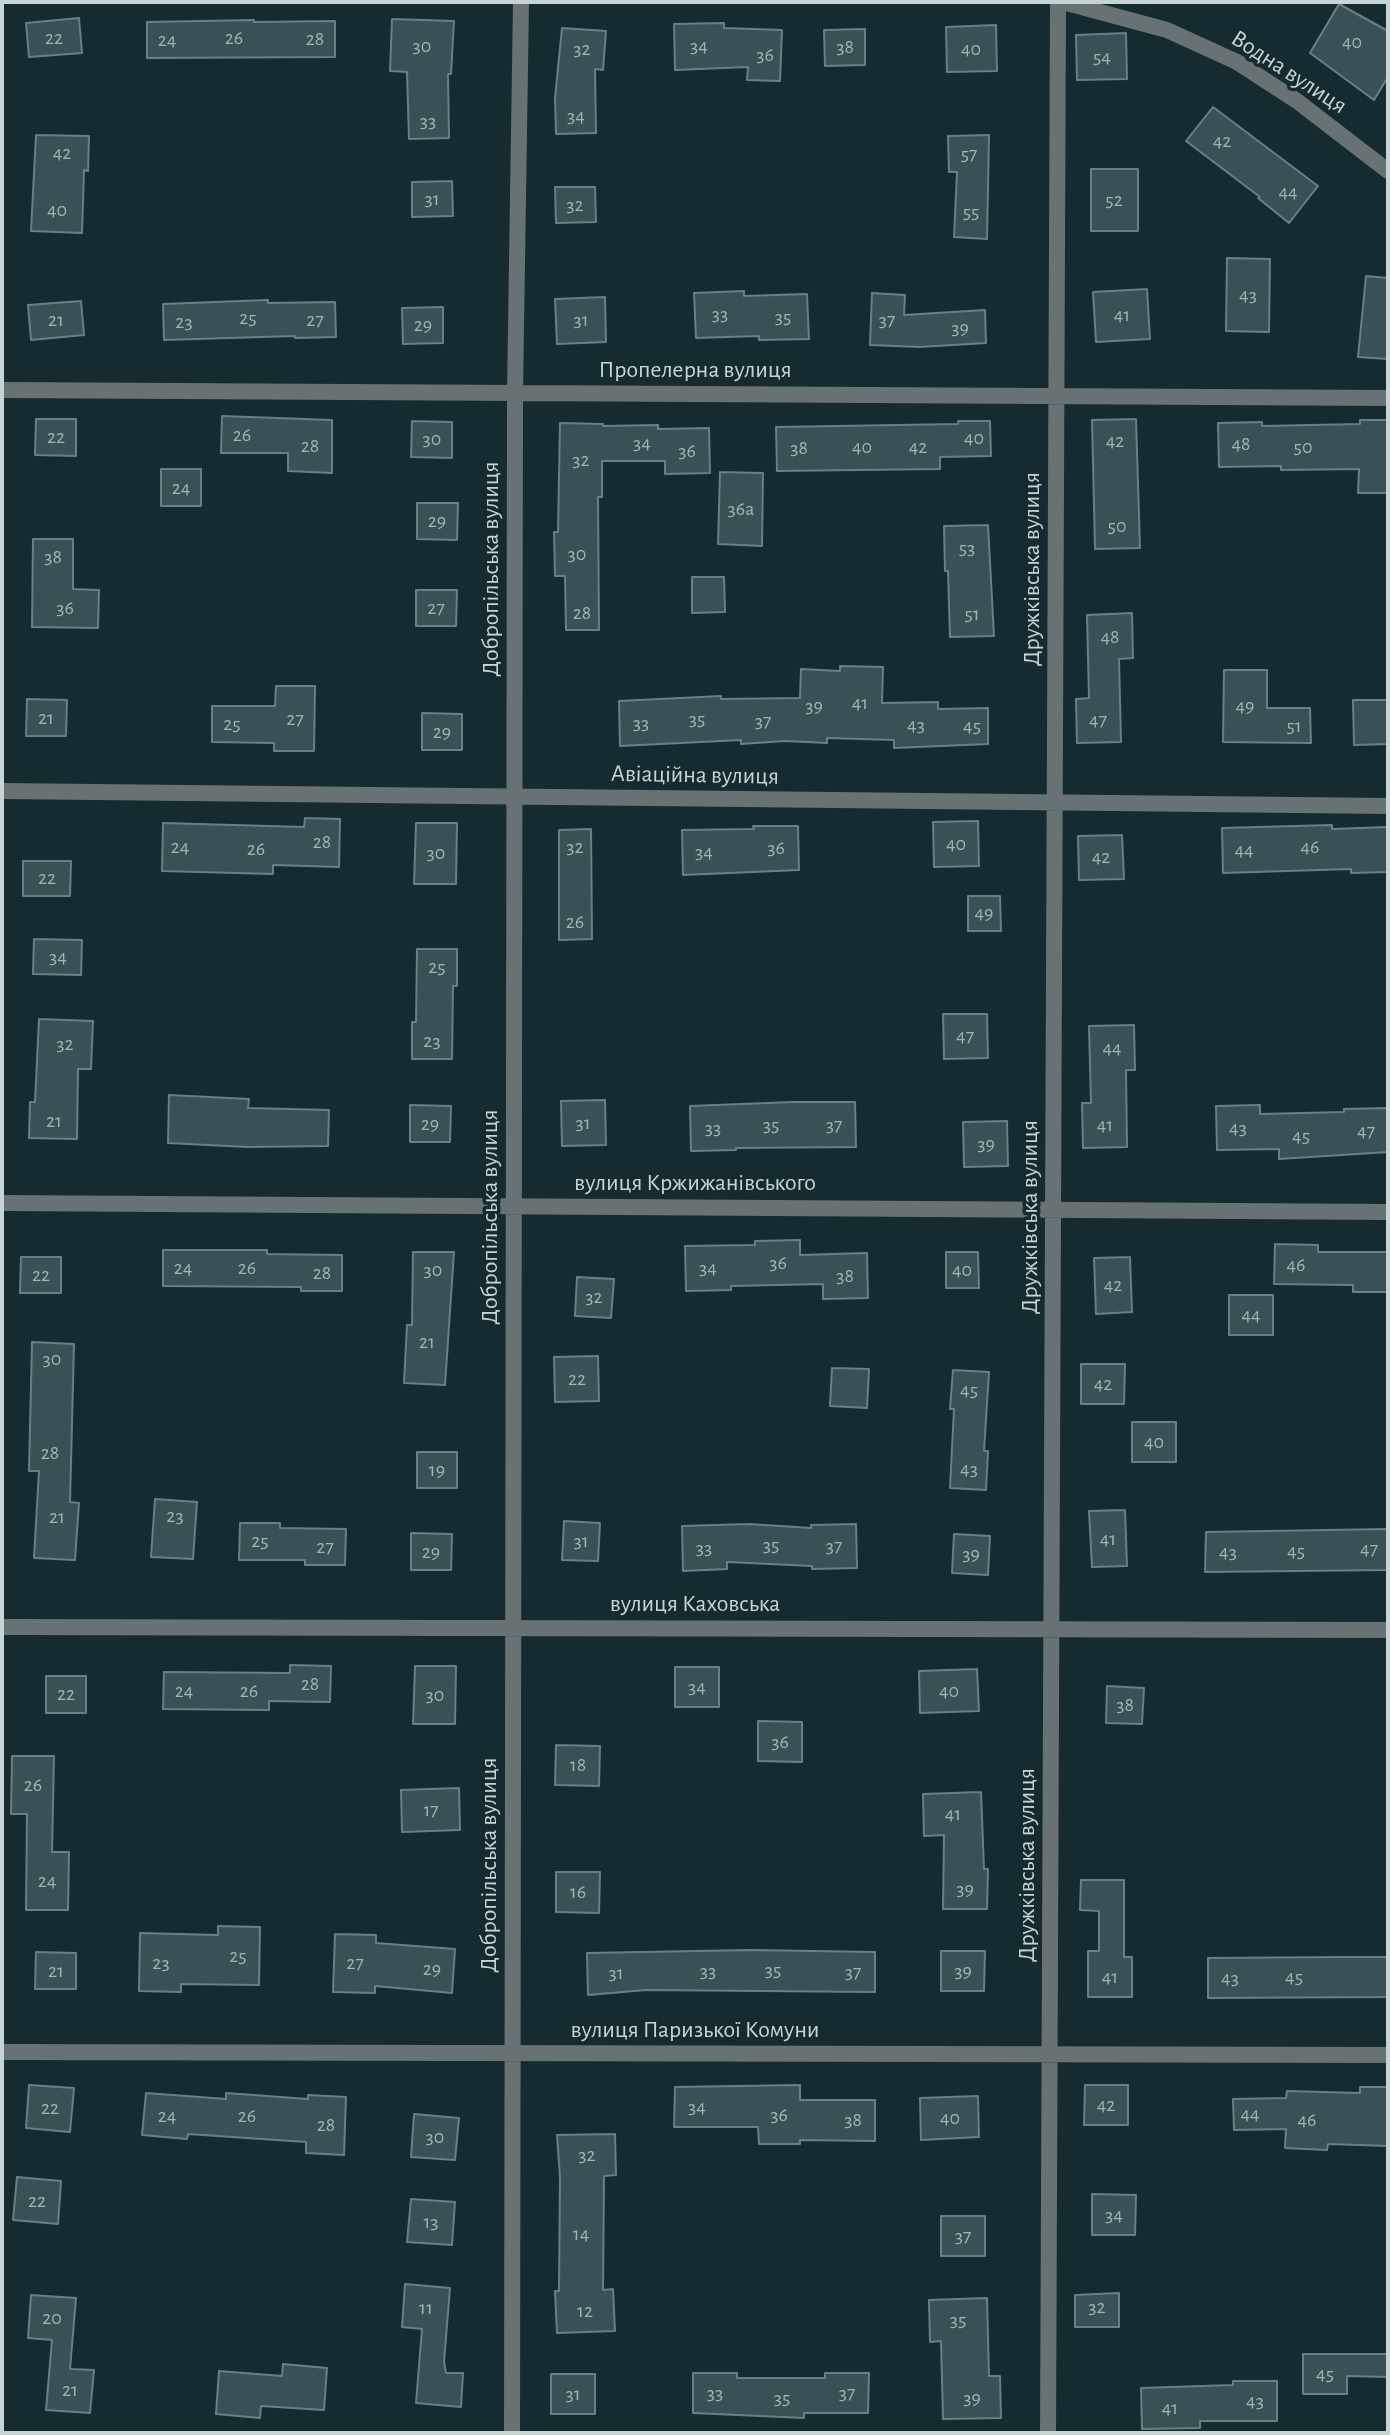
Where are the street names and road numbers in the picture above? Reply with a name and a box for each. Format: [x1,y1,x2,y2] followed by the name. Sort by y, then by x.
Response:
[1226,24,1352,120] street label: Водна вулиця
[598,356,792,384] street label: Пропелерна вулиця
[477,461,505,677] street label: Добропільська вулиця
[1018,472,1046,666] street label: Дружківська вулиця
[611,759,779,791] street label: Авіаційна вулиця
[476,1109,504,1325] street label: Добропільська вулиця
[1016,1120,1044,1314] street label: Дружківська вулиця
[574,1169,816,1197] street label: вулиця Кржижанівського
[610,1590,780,1618] street label: вулиця Каховська
[475,1757,503,1973] street label: Добропільська вулиця
[1013,1768,1041,1962] street label: Дружківська вулиця
[570,2016,820,2044] street label: вулиця Паризької Комуни

